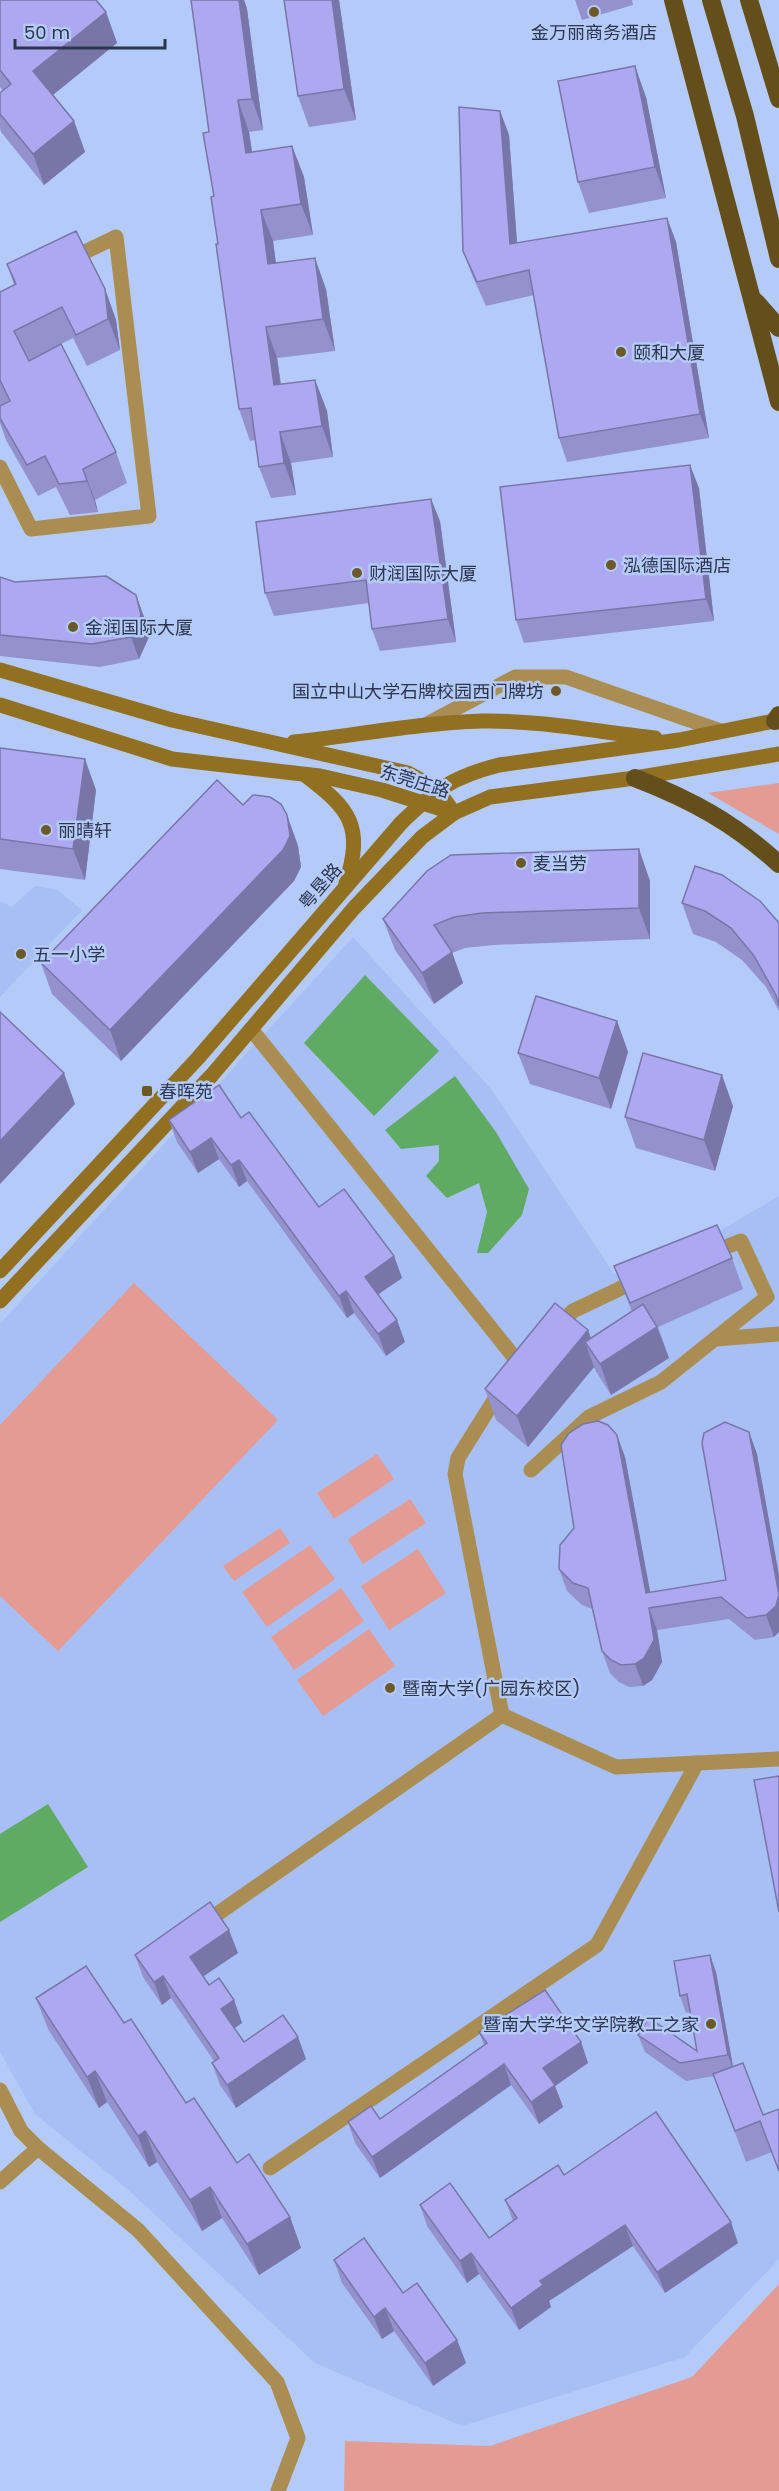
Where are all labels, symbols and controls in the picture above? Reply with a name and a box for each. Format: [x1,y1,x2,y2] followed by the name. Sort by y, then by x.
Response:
[587,5,601,19] marker: 金万丽商务酒店
[15,12,165,50] scale bar
[24,20,70,45] text: 50 m
[531,20,657,45] place label: 金万丽商务酒店
[633,340,705,365] place label: 颐和大厦
[614,345,628,359] marker: 颐和大厦
[623,553,731,578] place label: 泓德国际酒店
[604,558,618,572] marker: 泓德国际酒店
[369,561,477,586] place label: 财润国际大厦
[350,566,364,580] marker: 财润国际大厦
[85,615,193,640] place label: 金润国际大厦
[66,620,80,634] marker: 金润国际大厦
[292,679,544,704] place label: 国立中山大学石牌校园西门牌坊
[549,684,563,698] marker: 国立中山大学石牌校园西门牌坊
[377,759,453,803] street label: 东莞庄路
[58,818,112,843] place label: 丽晴轩
[39,823,53,837] marker: 丽晴轩
[533,851,587,876] place label: 麦当劳
[514,856,528,870] marker: 麦当劳
[293,857,347,915] street label: 粤垦路
[33,942,105,967] place label: 五一小学
[14,947,28,961] marker: 五一小学
[159,1079,213,1104] place label: 春晖苑
[140,1084,154,1098] marker: 春晖苑
[402,1676,580,1701] place label: 暨南大学(广园东校区)
[383,1681,397,1695] marker: 暨南大学(广园东校区)
[483,2012,699,2037] place label: 暨南大学华文学院教工之家
[704,2017,718,2031] marker: 暨南大学华文学院教工之家

